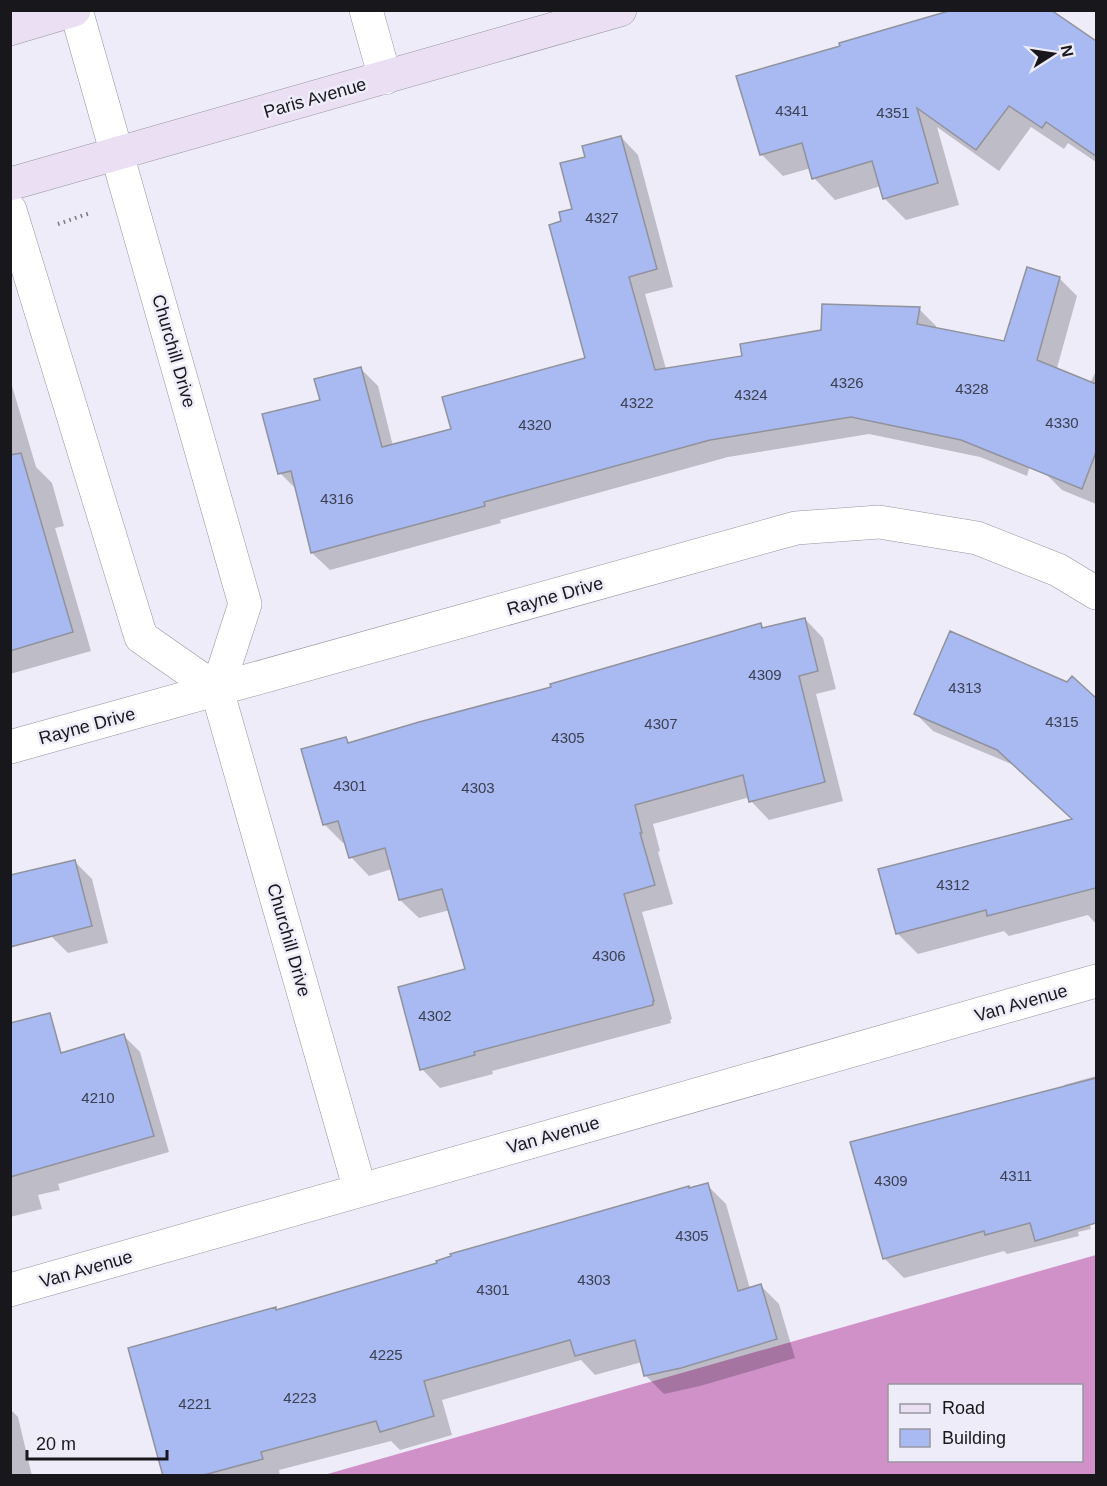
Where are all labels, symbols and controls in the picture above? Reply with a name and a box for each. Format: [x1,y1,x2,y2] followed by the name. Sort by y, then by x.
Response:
[1023,24,1083,84] north arrow
[1058,44,1077,58] text: N
[261,74,369,122] street label: Paris Avenue
[775,102,809,119] house number: 4341
[876,104,910,121] house number: 4351
[585,209,619,226] house number: 4327
[148,292,200,410] street label: Churchill Drive
[830,374,864,391] house number: 4326
[955,380,989,397] house number: 4328
[734,386,768,403] house number: 4324
[620,394,654,411] house number: 4322
[1045,414,1079,431] house number: 4330
[518,416,552,433] house number: 4320
[320,490,354,507] house number: 4316
[505,573,605,619] street label: Rayne Drive
[748,666,782,683] house number: 4309
[948,679,982,696] house number: 4313
[37,704,137,748] street label: Rayne Drive
[1045,713,1079,730] house number: 4315
[644,715,678,732] house number: 4307
[551,729,585,746] house number: 4305
[333,777,367,794] house number: 4301
[461,779,495,796] house number: 4303
[936,876,970,893] house number: 4312
[263,881,315,999] street label: Churchill Drive
[592,947,626,964] house number: 4306
[972,980,1070,1026] street label: Van Avenue
[418,1007,452,1024] house number: 4302
[81,1089,115,1106] house number: 4210
[504,1112,602,1158] street label: Van Avenue
[1000,1167,1032,1184] house number: 4311
[874,1172,908,1189] house number: 4309
[675,1227,709,1244] house number: 4305
[37,1246,135,1292] street label: Van Avenue
[577,1271,611,1288] house number: 4303
[476,1281,510,1298] house number: 4301
[369,1346,403,1363] house number: 4225
[888,1384,1083,1462] legend
[283,1389,317,1406] house number: 4223
[178,1395,212,1412] house number: 4221
[942,1398,985,1418] text: Road
[27,1423,166,1461] scale bar
[942,1428,1006,1448] text: Building
[36,1434,76,1454] text: 20 m

